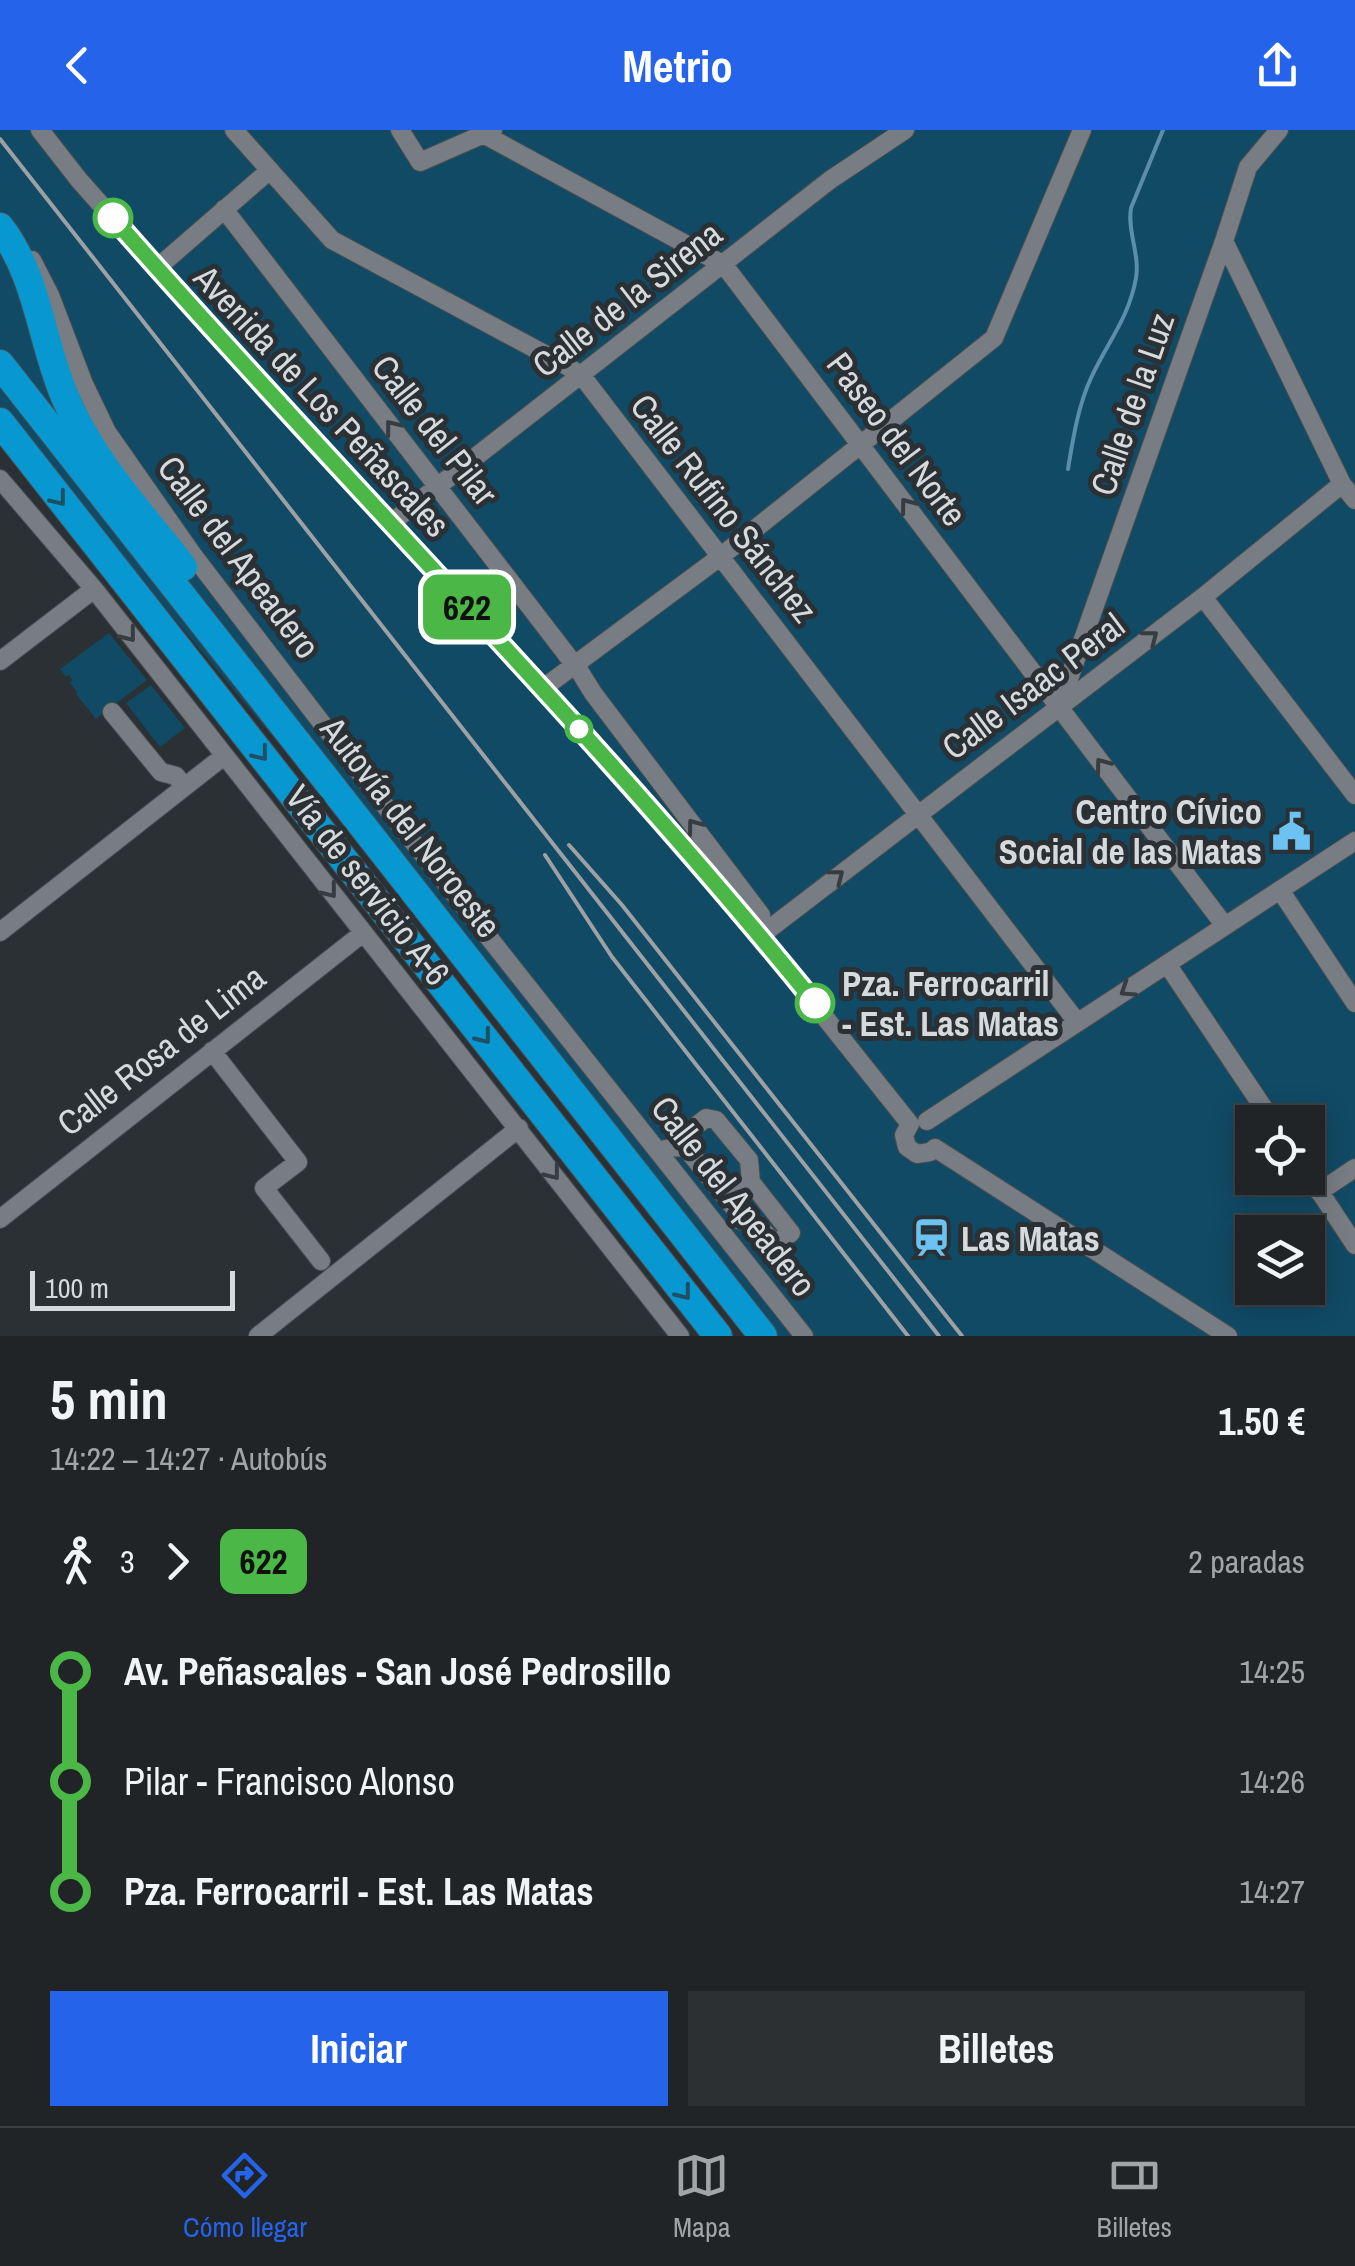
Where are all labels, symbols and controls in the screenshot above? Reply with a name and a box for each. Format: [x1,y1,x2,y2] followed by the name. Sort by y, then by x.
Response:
[622,35,733,96] text: Metrio
[50,38,105,93] icon: back
[1250,38,1305,93] icon: share
[94,199,132,237] unlabelled marker
[523,210,731,388] street label: Calle de la Sirena
[183,254,460,547] street label: Avenida de Los Peñascales
[1079,307,1185,501] street label: Calle de la Luz
[816,343,978,535] street label: Paseo del Norte
[361,345,509,515] street label: Calle del Pilar
[620,384,828,632] street label: Calle Rufino Sánchez
[387,420,404,438] one-way arrow
[147,446,331,668] street label: Calle del Apeadero
[47,488,65,506] one-way arrow
[901,498,918,516] one-way arrow
[410,574,524,640] line badge: 622
[443,584,491,631] text: 622
[932,602,1134,770] street label: Calle Isaac Peral
[118,624,135,642] one-way arrow
[1140,631,1158,649] one-way arrow
[309,706,512,947] street label: Autovía del Noroeste
[566,716,592,742] unlabelled marker
[249,743,267,761] one-way arrow
[1097,758,1114,776] one-way arrow
[275,775,461,995] street label: Vía de servicio A-6
[999,788,1262,875] place label: Centro Cívico Social de las Matas
[1271,810,1313,852] public building icon: Centro Cívico Social de las Matas
[689,819,706,837] one-way arrow
[826,870,844,888] one-way arrow
[318,879,336,897] one-way arrow
[47,954,275,1146] street label: Calle Rosa de Lima
[842,960,1059,1047] place label: Pza. Ferrocarril - Est. Las Matas
[1119,978,1138,996] one-way arrow
[796,984,834,1022] marker: Pza. Ferrocarril - Est. Las Matas
[472,1026,489,1044] one-way arrow
[641,1086,827,1306] street label: Calle del Apeadero
[1235,1105,1325,1305] map controls
[1235,1105,1325,1195] button: locate
[542,1161,559,1179] one-way arrow
[961,1215,1100,1262] place label: Las Matas
[1235,1215,1325,1305] button: layers
[910,1217,952,1259] station icon: Las Matas
[30,1266,235,1310] scale bar
[45,1269,109,1307] text: 100 m
[672,1281,690,1299] one-way arrow
[50,1362,168,1436] text: 5 min
[1218,1396,1305,1447] text: 1.50 €
[50,1437,327,1480] text: 14:22 – 14:27 · Autobús
[50,1534,105,1589] icon: walk
[150,1534,205,1589] icon: forward
[240,1538,287,1585] text: 622
[120,1540,135,1583] text: 3
[1188,1540,1305,1583] text: 2 paradas
[124,1646,671,1697] text: Av. Peñascales - San José Pedrosillo
[1239,1650,1305,1693] text: 14:25
[124,1756,455,1807] text: Pilar - Francisco Alonso
[1239,1760,1305,1803] text: 14:26
[124,1866,594,1917] text: Pza. Ferrocarril - Est. Las Matas
[1239,1870,1305,1913] text: 14:27
[50,1991,668,2106] button: Iniciar
[688,1991,1305,2106] button: Billetes
[183,2148,307,2246] tab: Cómo llegar
[673,2148,730,2246] tab: Mapa
[1097,2148,1172,2246] tab: Billetes

